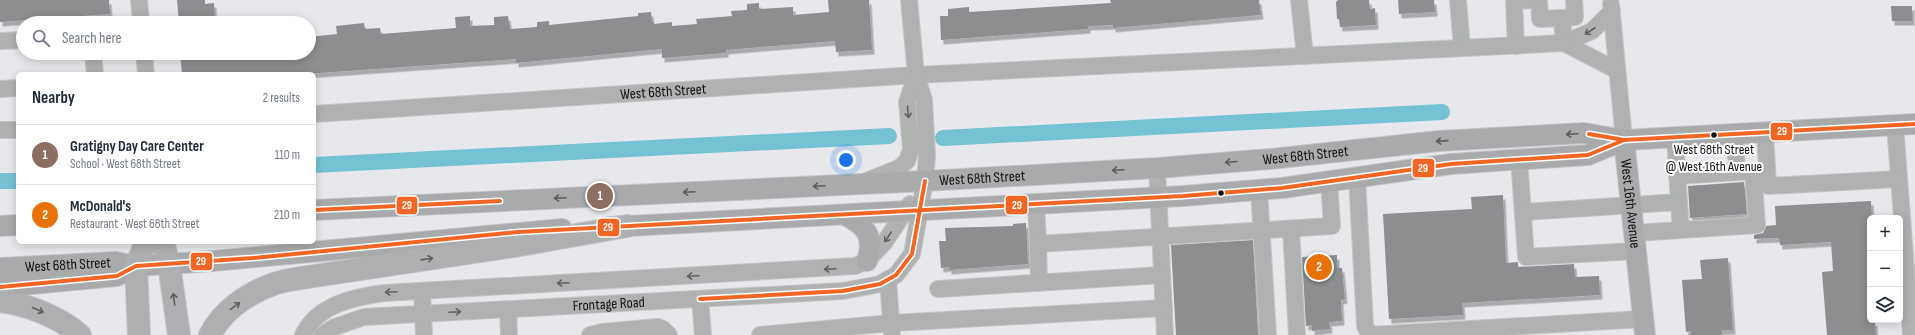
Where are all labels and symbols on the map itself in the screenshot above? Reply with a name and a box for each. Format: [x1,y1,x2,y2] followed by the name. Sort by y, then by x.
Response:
[1584,27,1596,35] one-way arrow
[620,80,707,104] street label: West 68th Street
[904,105,911,118] one-way arrow
[1770,122,1793,141] line badge: 29
[1777,125,1787,138] text: 29
[1566,130,1579,137] one-way arrow
[1709,130,1719,140] marker: West 68th Street @ West 16th Avenue
[1436,137,1449,144] one-way arrow
[1666,141,1762,175] place label: West 68th Street @ West 16th Avenue
[1262,142,1350,170] street label: West 68th Street
[836,150,856,170] your location
[1412,158,1435,178] line badge: 29
[1616,158,1645,249] street label: West 16th Avenue
[1225,159,1238,166] one-way arrow
[1418,162,1428,175] text: 29
[939,166,1026,190] street label: West 68th Street
[1112,166,1125,174] one-way arrow
[587,181,613,211] pin: 1
[813,182,826,190] one-way arrow
[683,188,696,196] one-way arrow
[1216,188,1226,198] unlabelled marker
[554,195,567,202] one-way arrow
[1005,195,1028,215] line badge: 29
[396,196,418,215] line badge: 29
[402,199,412,212] text: 29
[1012,199,1022,212] text: 29
[597,218,620,237] line badge: 29
[603,221,613,234] text: 29
[884,232,892,243] one-way arrow
[190,252,213,271] line badge: 29
[1306,252,1332,282] pin: 2
[24,253,112,277] street label: West 68th Street
[196,255,206,268] text: 29
[420,255,433,263] one-way arrow
[824,265,837,272] one-way arrow
[687,272,700,280] one-way arrow
[557,279,570,287] one-way arrow
[385,289,398,296] one-way arrow
[170,293,178,306] one-way arrow
[572,293,645,316] street label: Frontage Road
[229,301,240,310] one-way arrow
[31,307,43,315] one-way arrow
[448,309,461,316] one-way arrow

